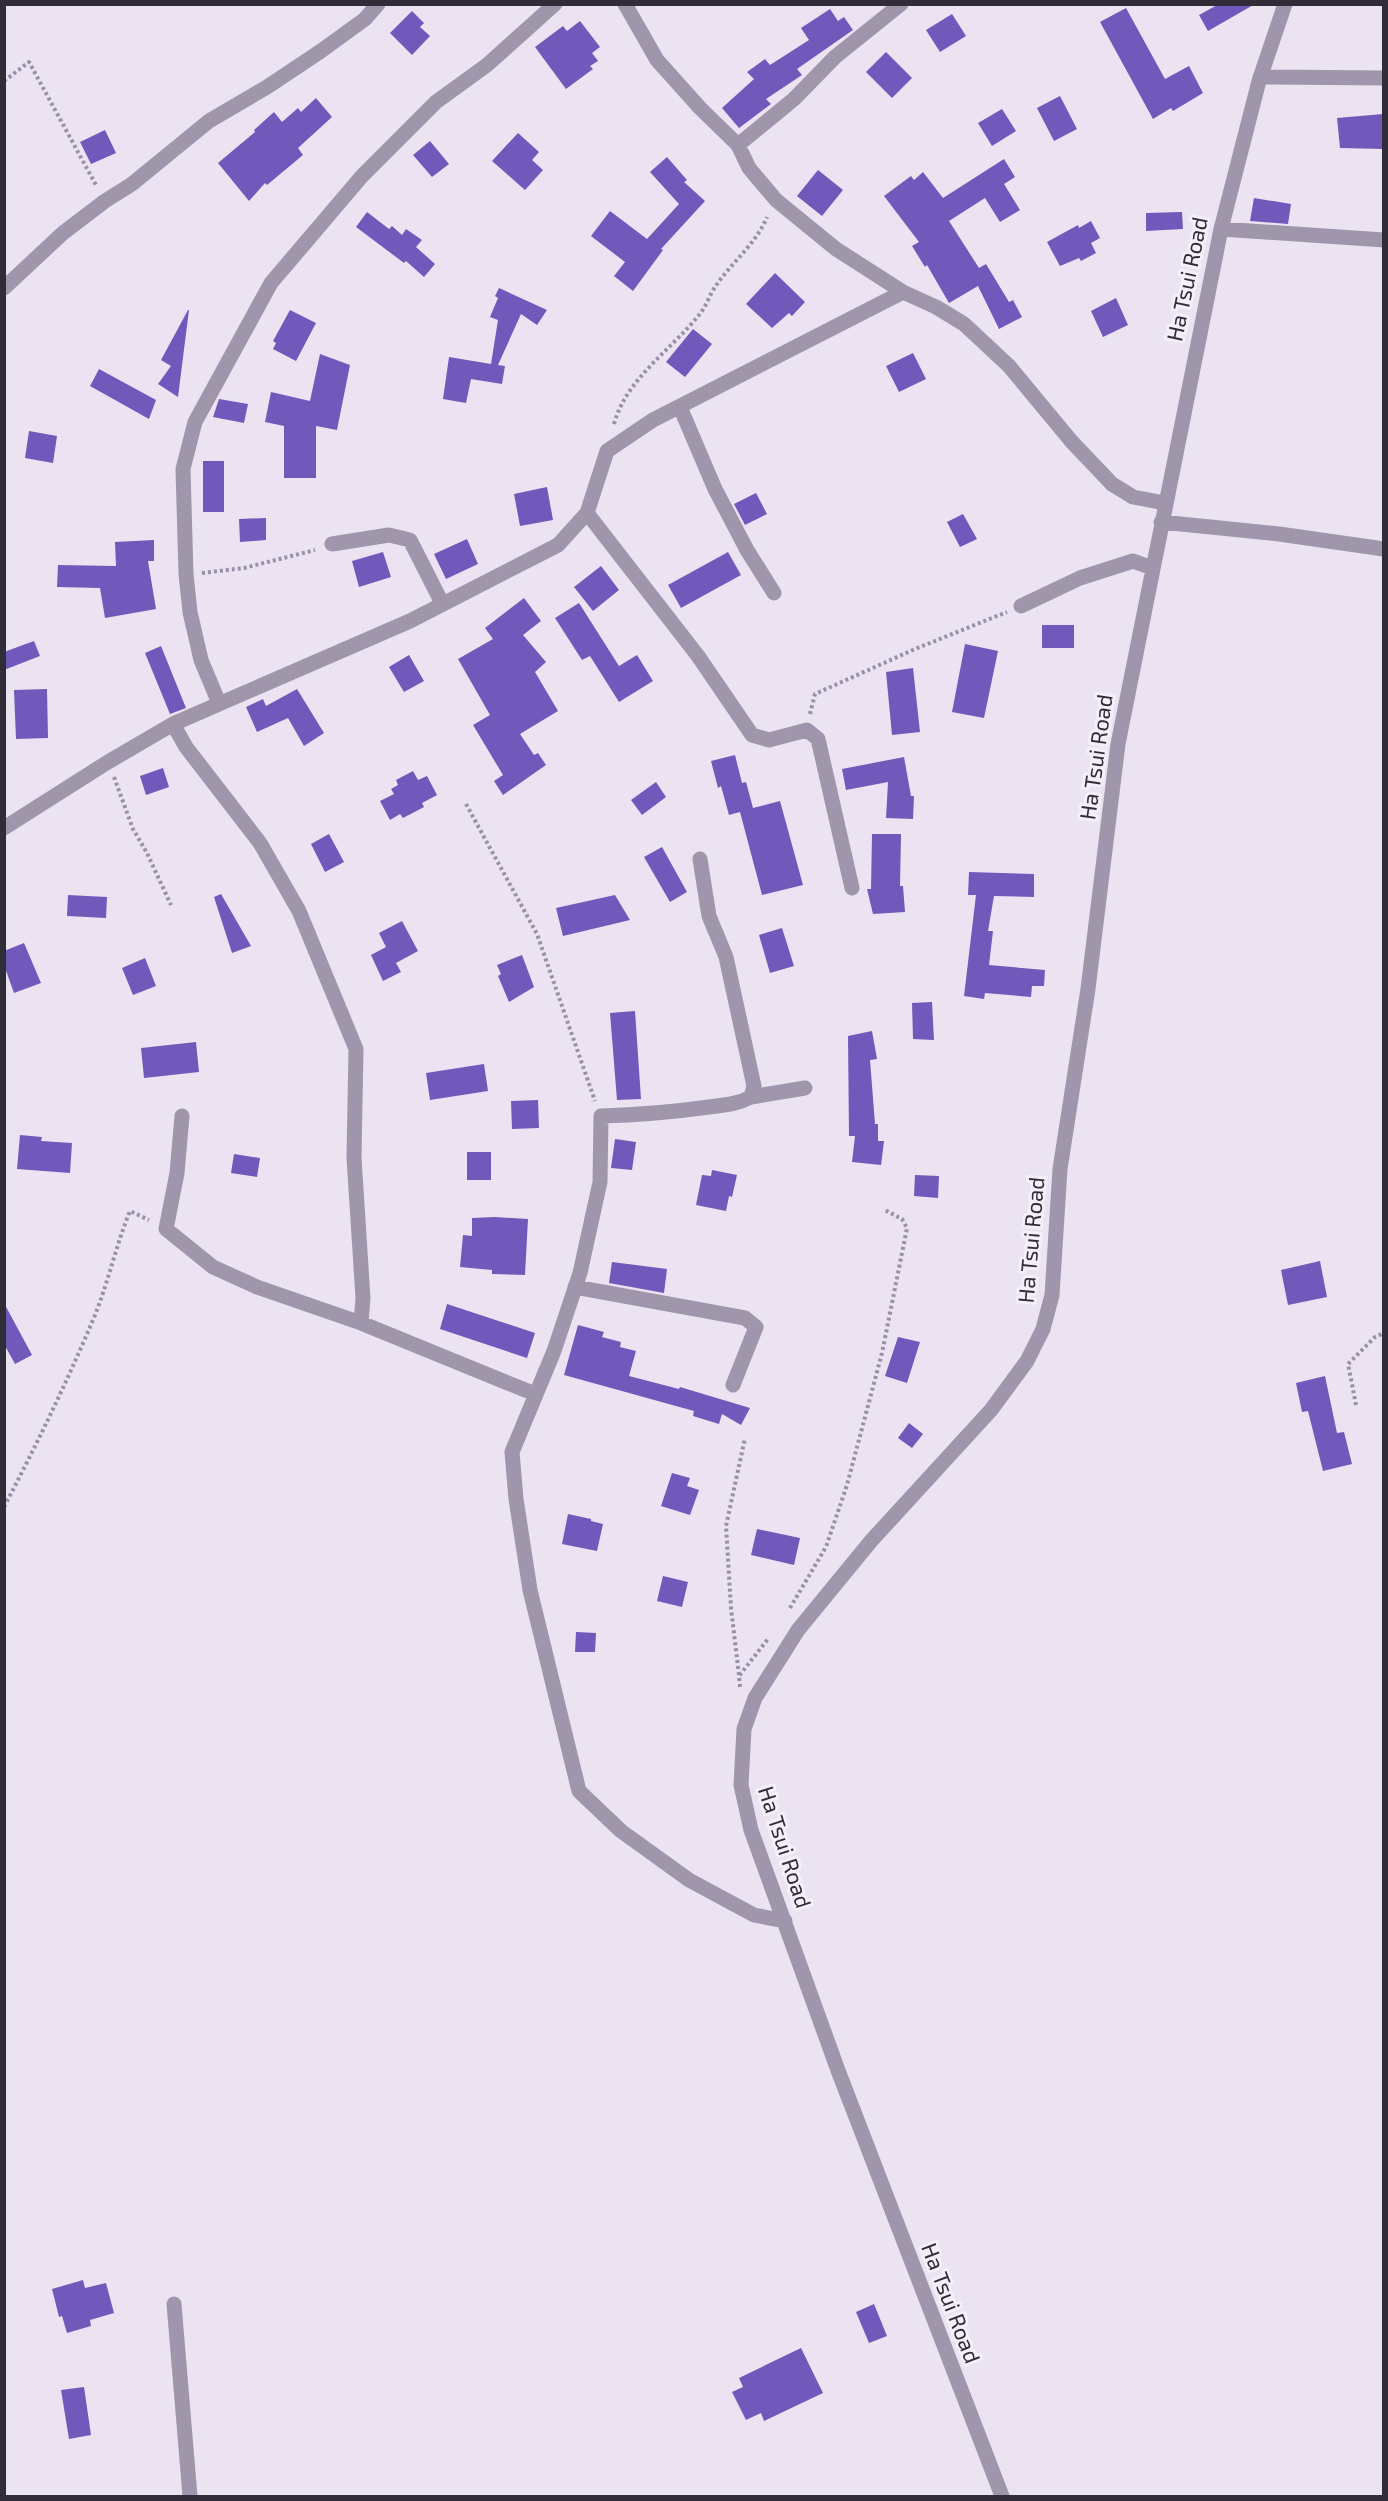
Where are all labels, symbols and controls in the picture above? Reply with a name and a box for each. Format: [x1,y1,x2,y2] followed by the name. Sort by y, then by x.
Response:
[1160,214,1212,343] street label: Ha Tsui Road
[1073,692,1117,821] street label: Ha Tsui Road
[1012,1176,1048,1304] street label: Ha Tsui Road
[754,1783,818,1911] street label: Ha Tsui Road
[917,2239,987,2366] street label: Ha Tsui Road

